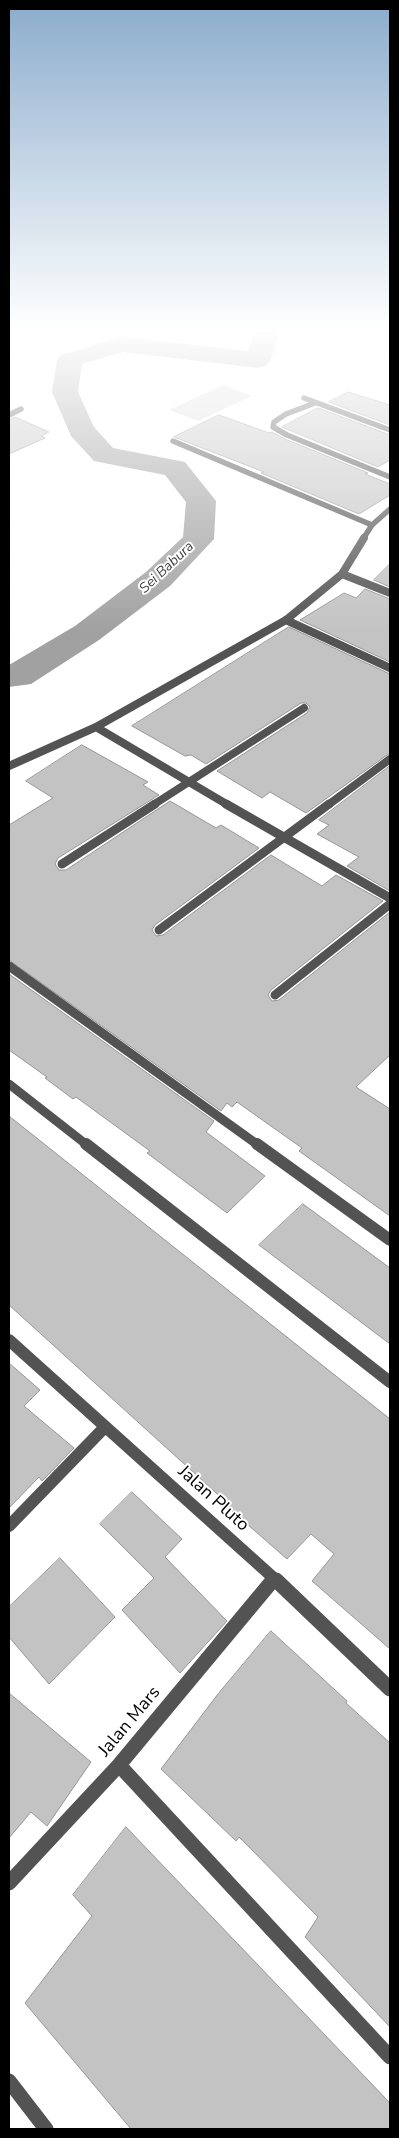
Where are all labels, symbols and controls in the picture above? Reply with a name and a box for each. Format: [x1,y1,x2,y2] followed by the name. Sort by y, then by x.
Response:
[136,539,198,597] water label: Sei Babura
[173,1461,253,1537] street label: Jalan Pluto
[94,1682,166,1762] street label: Jalan Mars

